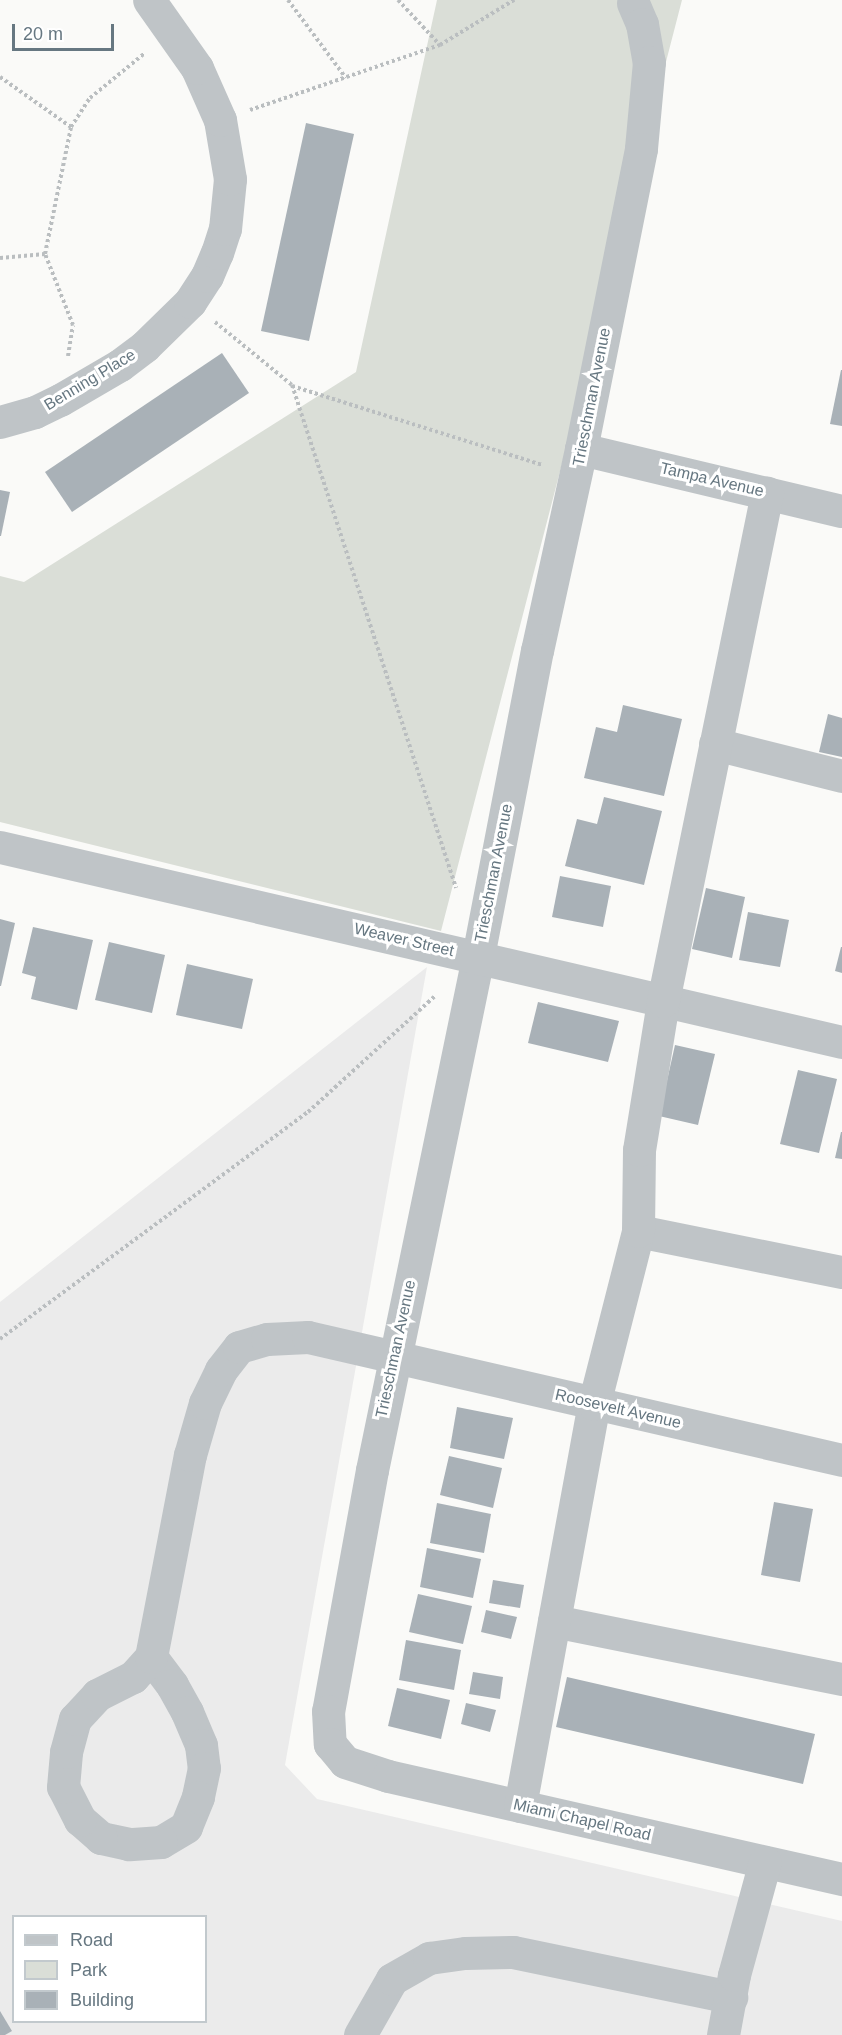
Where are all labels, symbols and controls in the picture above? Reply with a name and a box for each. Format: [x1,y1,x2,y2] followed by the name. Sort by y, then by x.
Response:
[15,12,117,50] scale bar
[23,24,63,44] text: 20 m
[569,326,615,468] street label: Trieschman Avenue
[41,345,139,415] street label: Benning Place
[658,459,766,501] street label: Tampa Avenue
[471,802,517,944] street label: Trieschman Avenue
[352,919,456,961] street label: Weaver Street
[372,1278,420,1420] street label: Trieschman Avenue
[553,1385,683,1433] street label: Roosevelt Avenue
[511,1795,653,1845] street label: Miami Chapel Road
[12,1915,207,2023] legend
[70,1930,113,1950] text: Road
[70,1960,107,1980] text: Park
[70,1990,134,2010] text: Building

